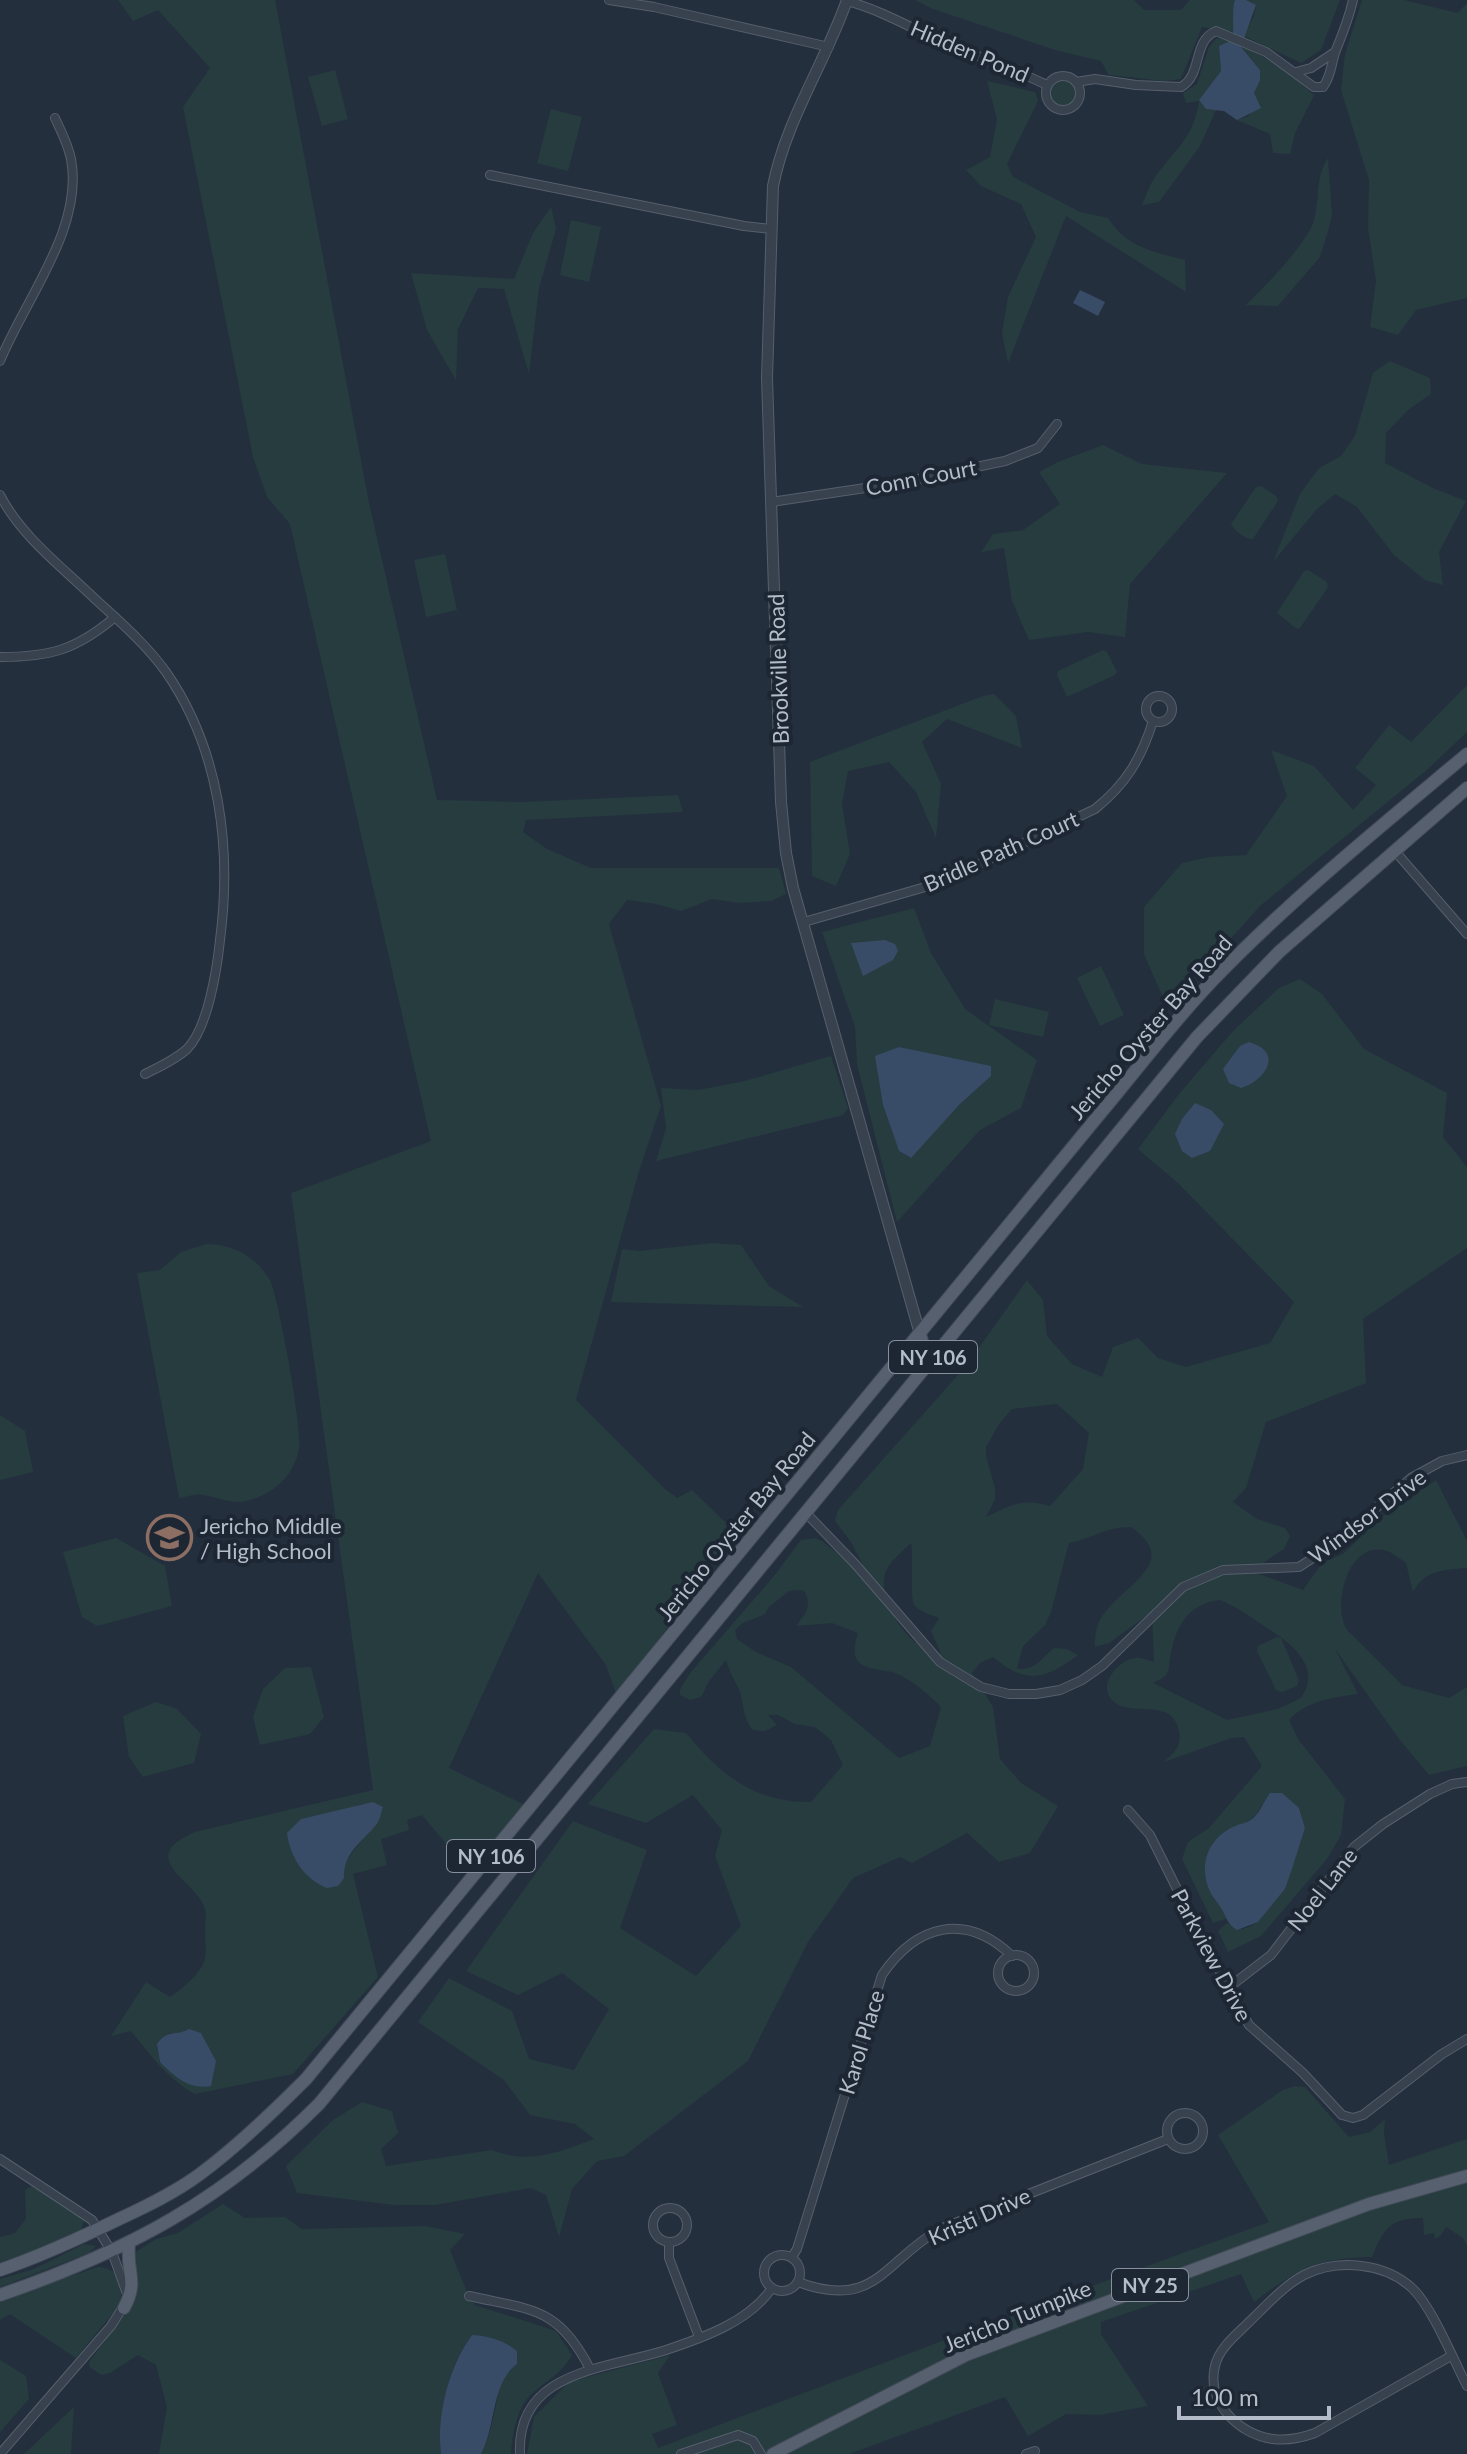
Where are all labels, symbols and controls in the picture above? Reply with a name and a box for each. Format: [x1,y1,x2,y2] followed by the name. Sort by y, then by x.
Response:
[907,14,1033,88] street label: Hidden Pond
[863,453,979,501] street label: Conn Court
[762,593,794,745] street label: Brookville Road
[919,805,1083,897] street label: Bridle Path Court
[1063,929,1237,1125] street label: Jericho Oyster Bay Road
[889,1341,977,1373] road number: NY 106
[651,1426,821,1626] street label: Jericho Oyster Bay Road
[1303,1463,1431,1569] street label: Windsor Drive
[200,1512,342,1564] place label: Jericho Middle / High School
[145,1514,193,1562] school or university icon: Jericho Middle / High School
[447,1840,535,1872] road number: NY 106
[1281,1842,1363,1936] street label: Noel Lane
[1166,1884,1258,2026] street label: Parkview Drive
[832,1987,890,2097] street label: Karol Place
[924,2181,1034,2251] street label: Kristi Drive
[1112,2269,1188,2301] road number: NY 25
[939,2274,1095,2358] street label: Jericho Turnpike
[1179,2370,1329,2420] scale bar
[1191,2382,1259,2411] text: 100 m

